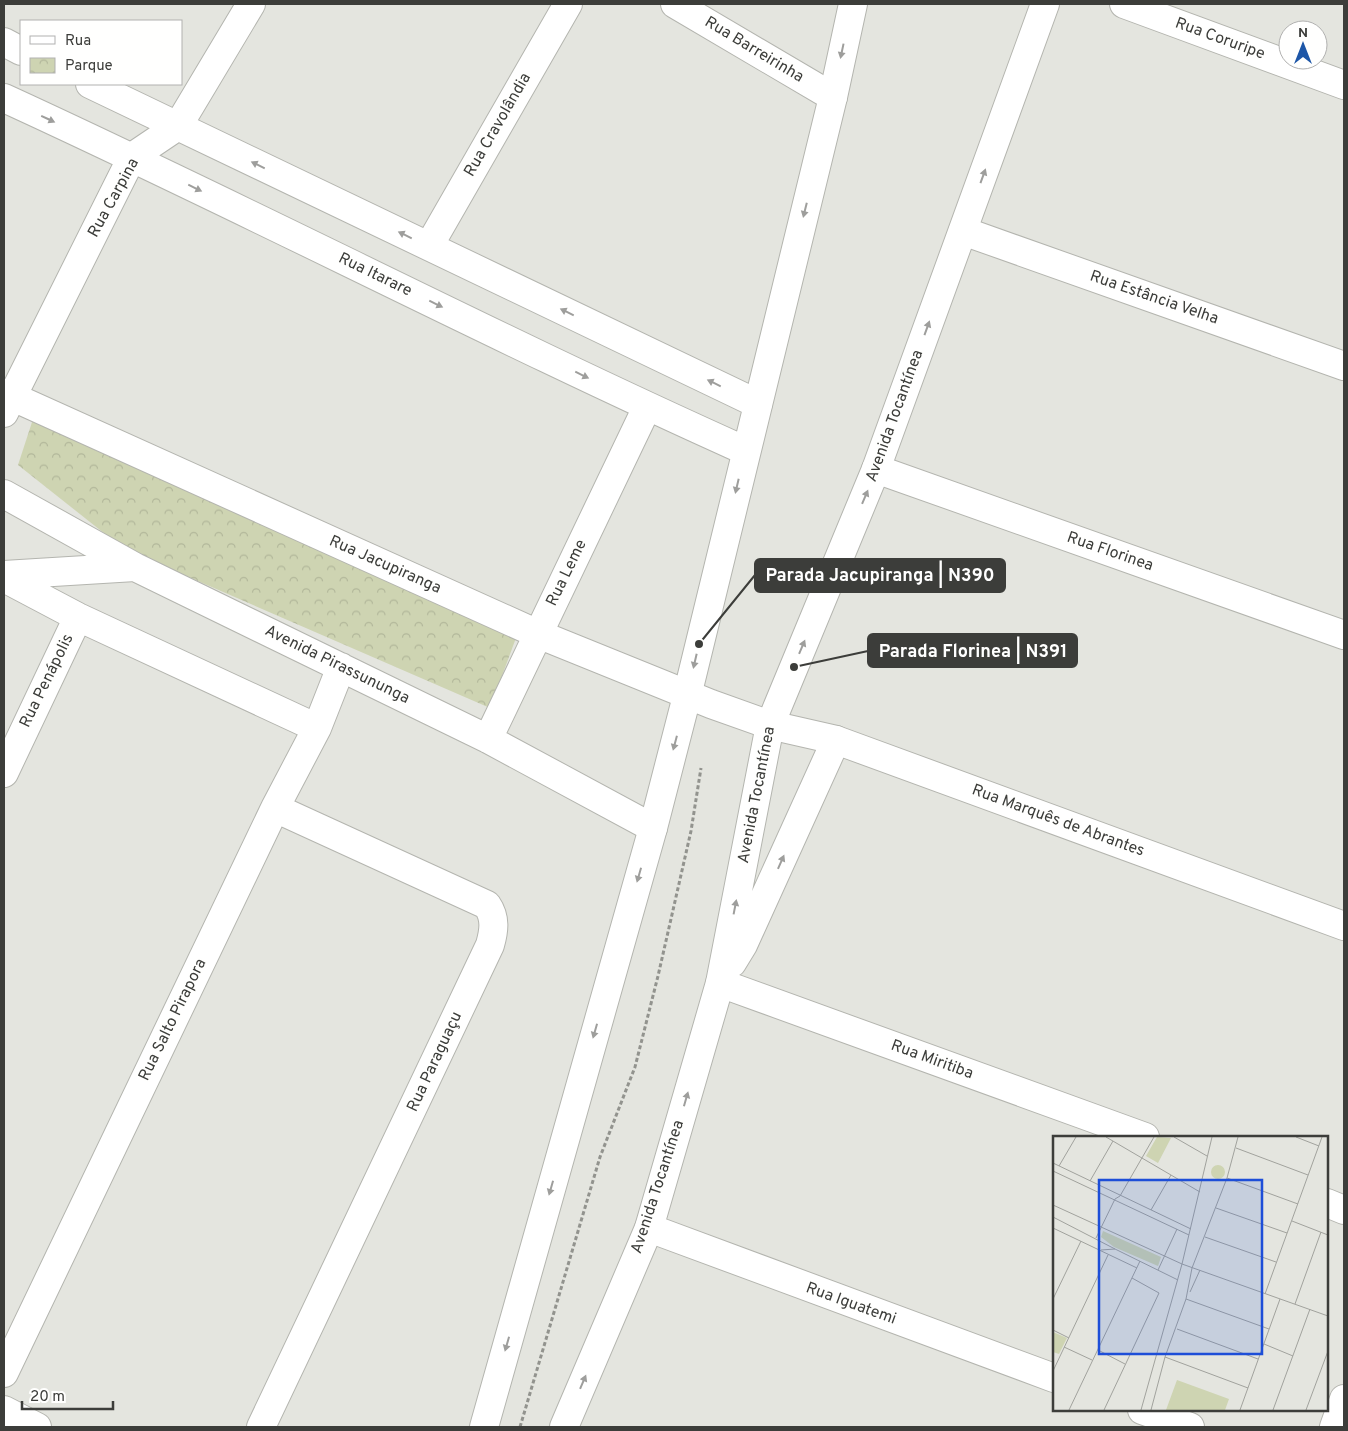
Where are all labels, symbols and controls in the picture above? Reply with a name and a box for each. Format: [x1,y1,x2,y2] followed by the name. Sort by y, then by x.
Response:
[701,13,807,87] street label: Rua Barreirinha
[1172,13,1268,65] street label: Rua Coruripe
[20,20,182,85] legend
[1278,20,1328,70] north arrow
[1298,25,1308,42] text: N
[65,32,91,51] text: Rua
[838,44,846,60] one-way arrow
[65,57,113,76] text: Parque
[460,69,536,181] street label: Rua Cravolândia
[41,115,55,123] one-way arrow
[84,155,144,241] street label: Rua Carpina
[251,161,265,169] one-way arrow
[979,168,987,183] one-way arrow
[188,184,202,192] one-way arrow
[801,202,809,217] one-way arrow
[398,231,412,239] one-way arrow
[335,249,415,301] street label: Rua Itarare
[1087,267,1221,329] street label: Rua Estância Velha
[429,300,443,308] one-way arrow
[560,308,574,316] one-way arrow
[924,321,931,336] one-way arrow
[862,347,928,485] street label: Avenida Tocantínea
[575,371,589,379] one-way arrow
[707,378,721,386] one-way arrow
[733,479,741,494] one-way arrow
[861,490,869,504] one-way arrow
[1064,528,1156,576] street label: Rua Florinea
[326,531,444,599] street label: Rua Jacupiranga
[542,536,592,610] street label: Rua Leme
[755,559,1005,592] callout: Parada Jacupiranga | N390
[765,560,995,588] text: Parada Jacupiranga | N390
[261,621,413,709] street label: Avenida Pirassununga
[16,631,78,731] street label: Rua Penápolis
[868,634,1077,667] callout: Parada Florinea | N391
[879,636,1067,664] text: Parada Florinea | N391
[799,640,807,654] one-way arrow
[691,654,699,669] one-way arrow
[734,725,780,865] street label: Avenida Tocantínea
[671,735,679,750] one-way arrow
[969,780,1147,862] street label: Rua Marquês de Abrantes
[777,855,785,869] one-way arrow
[635,868,643,883] one-way arrow
[731,899,739,915] one-way arrow
[135,956,211,1084] street label: Rua Salto Pirapora
[403,1009,467,1115] street label: Rua Paraguaçu
[591,1024,599,1039] one-way arrow
[888,1036,976,1084] street label: Rua Miritiba
[683,1091,691,1106] one-way arrow
[627,1118,689,1256] street label: Avenida Tocantínea
[1053,1136,1328,1411] inset map
[547,1180,555,1195] one-way arrow
[803,1278,899,1330] street label: Rua Iguatemi
[503,1337,511,1352] one-way arrow
[579,1375,587,1389] one-way arrow
[22,1378,114,1410] scale bar
[30,1388,65,1407] text: 20 m

